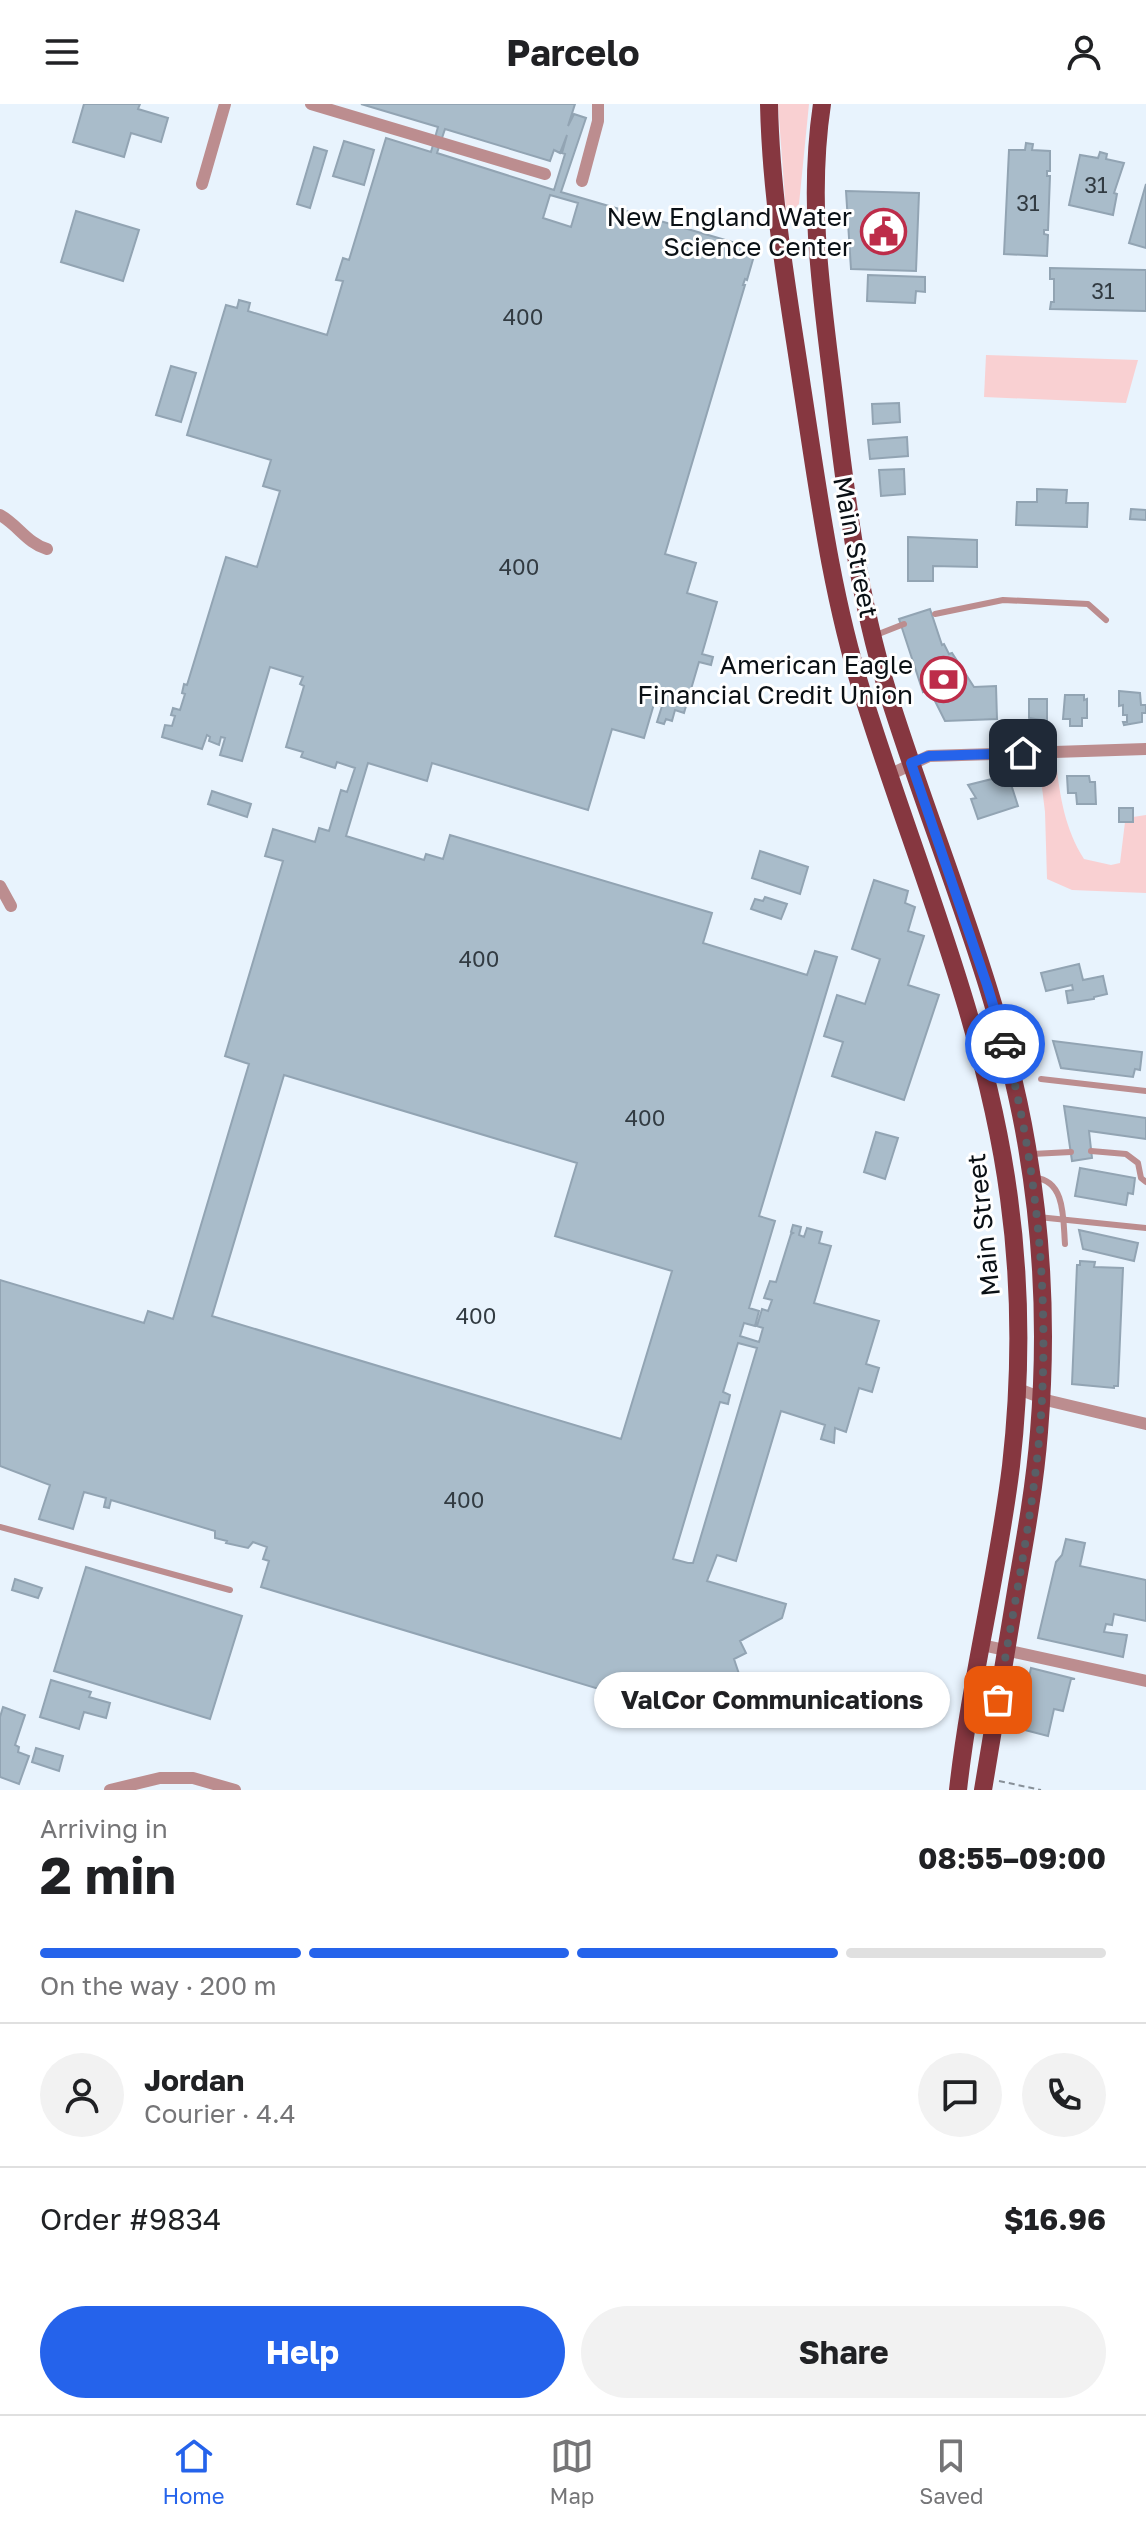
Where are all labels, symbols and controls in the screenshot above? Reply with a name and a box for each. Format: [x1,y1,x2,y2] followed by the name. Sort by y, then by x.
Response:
[40,30,84,74] icon: menu
[1062,30,1106,74] icon: person
[506,31,640,74] text: Parcelo
[1084,171,1108,198] house number: 31
[1016,189,1040,216] house number: 31
[607,201,852,262] place label: New England Water Science Center
[859,207,907,255] public building icon: New England Water Science Center
[1091,277,1115,304] house number: 31
[503,303,543,330] house number: 400
[827,474,885,620] street label: Main Street
[499,553,539,580] house number: 400
[637,649,913,710] place label: American Eagle Financial Credit Union
[920,655,968,703] bank icon: American Eagle Financial Credit Union
[989,719,1057,787] pin
[1001,731,1045,775] icon: home
[459,945,499,972] house number: 400
[965,1004,1045,1084] courier
[983,1022,1027,1066] icon: car
[625,1104,665,1131] house number: 400
[960,1152,1006,1298] street label: Main Street
[456,1302,496,1329] house number: 400
[444,1486,484,1513] house number: 400
[964,1666,1032,1734] pin
[594,1672,950,1728] callout: ValCor Communications
[976,1678,1020,1722] icon: bag
[621,1684,923,1715] text: ValCor Communications
[40,1813,168,1844] text: Arriving in
[918,1840,1106,1876] text: 08:55–09:00
[40,1843,176,1905] text: 2 min
[40,1970,277,2001] text: On the way · 200 m
[40,2053,124,2137] button: person
[918,2053,1002,2137] button: chat
[1022,2053,1106,2137] button: phone
[144,2062,244,2098] text: Jordan
[144,2098,296,2129] text: Courier · 4.4
[40,2201,221,2237] text: Order #9834
[1004,2201,1106,2237] text: $16.96
[40,2306,565,2398] button: Help
[581,2306,1106,2398] button: Share
[162,2434,225,2509] tab: Home
[549,2434,594,2509] tab: Map
[919,2434,984,2509] tab: Saved

